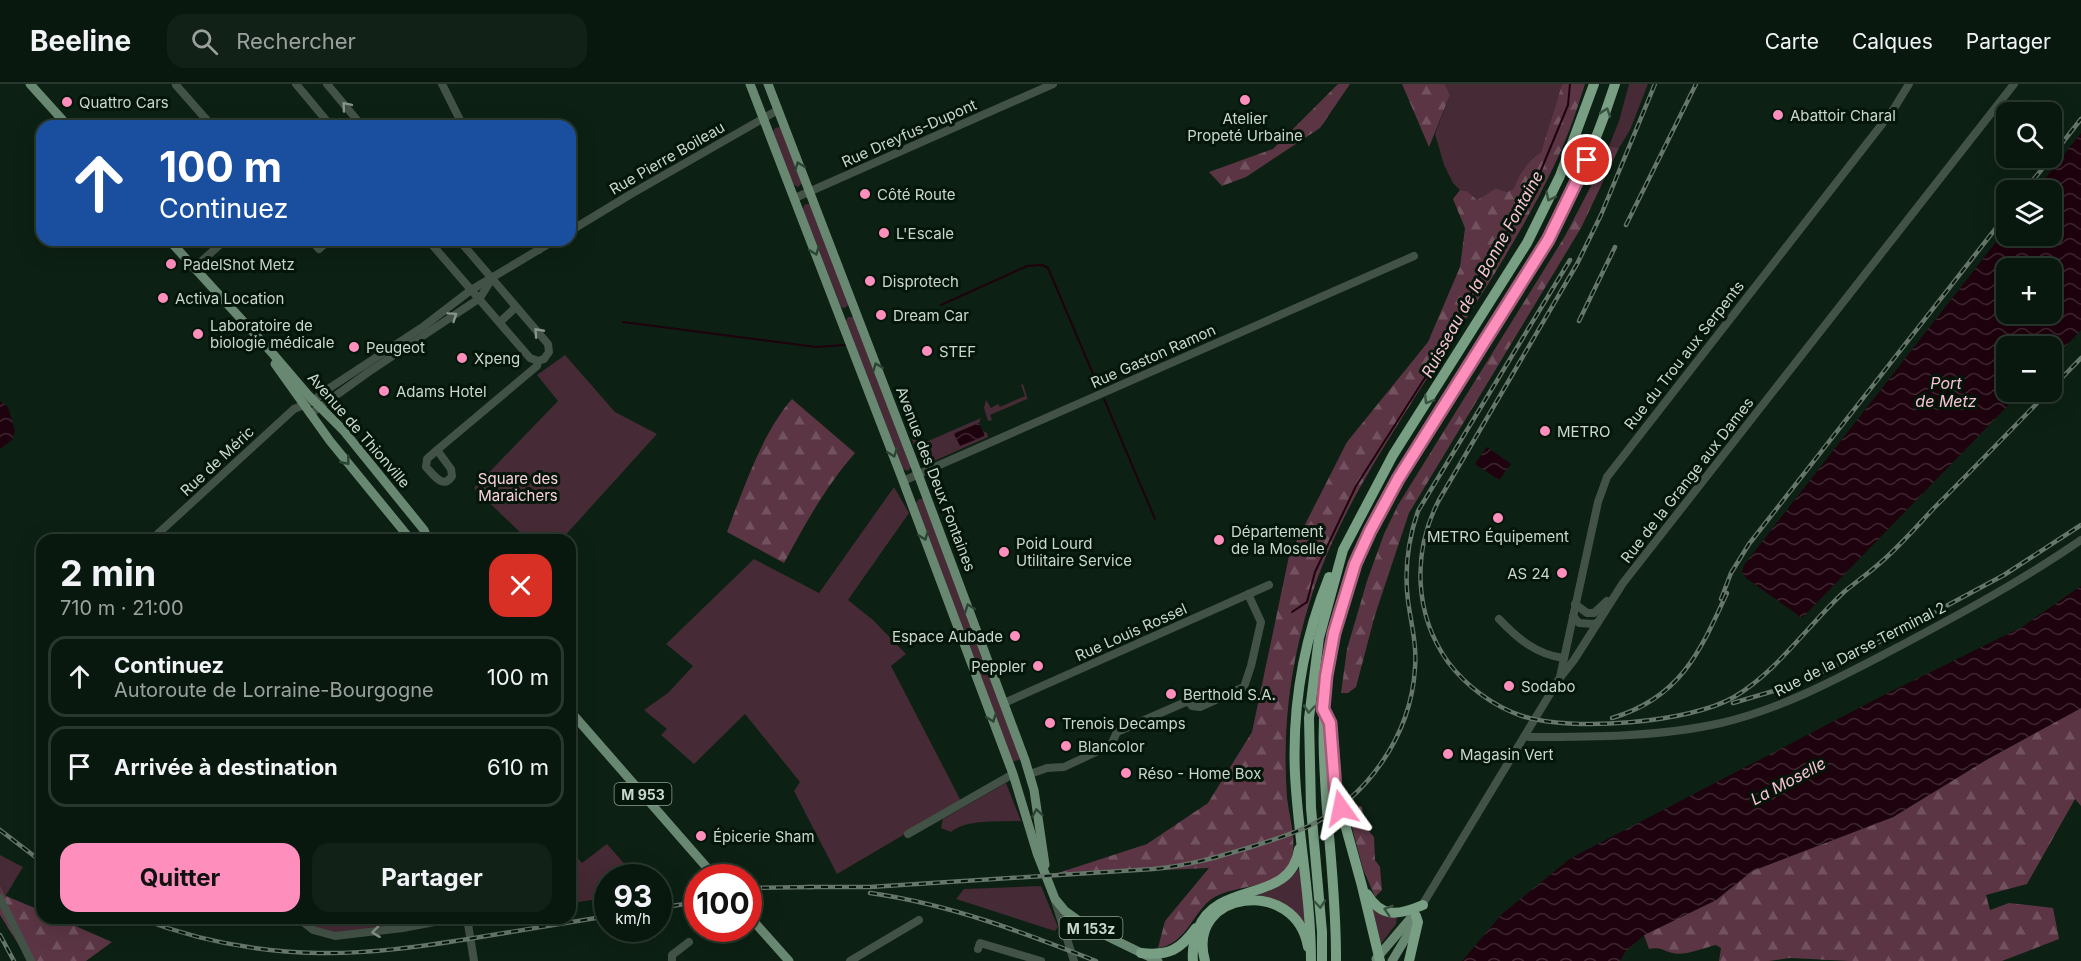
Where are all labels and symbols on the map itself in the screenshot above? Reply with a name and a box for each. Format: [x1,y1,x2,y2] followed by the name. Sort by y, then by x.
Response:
[79,93,169,112] place label: Quattro Cars
[1238,93,1252,107] marker: Atelier Propeté Urbaine
[60,95,74,109] marker: Quattro Cars
[839,95,979,171] street label: Rue Dreyfus-Dupont
[342,102,353,113] one-way arrow
[1790,106,1896,125] place label: Abattoir Charal
[1598,107,1611,118] one-way arrow
[1771,108,1785,122] marker: Abattoir Charal
[1187,109,1303,145] place label: Atelier Propeté Urbaine
[606,117,728,199] street label: Rue Pierre Boileau
[1561,134,1612,185] pin
[794,161,807,171] one-way arrow
[1417,167,1547,381] water label: Ruisseau de la Bonne Fontaine
[877,185,955,204] place label: Côté Route
[858,187,872,201] marker: Côté Route
[1546,191,1557,201] one-way arrow
[896,224,954,243] place label: L'Escale
[877,226,891,240] marker: L'Escale
[808,246,821,256] one-way arrow
[183,255,295,274] place label: PadelShot Metz
[164,257,178,271] marker: PadelShot Metz
[882,272,959,291] place label: Disprotech
[863,274,877,288] marker: Disprotech
[1620,277,1748,433] street label: Rue du Trou aux Serpents
[175,289,284,308] place label: Activa Location
[156,291,170,305] marker: Activa Location
[893,306,969,325] place label: Dream Car
[874,308,888,322] marker: Dream Car
[446,312,457,323] one-way arrow
[210,316,334,352] place label: Laboratoire de biologie médicale
[1088,320,1218,392] street label: Rue Gaston Ramon
[191,327,205,341] marker: Laboratoire de biologie médicale
[534,328,545,339] one-way arrow
[366,338,425,357] place label: Peugeot
[347,340,361,354] marker: Peugeot
[939,342,976,361] place label: STEF
[920,344,934,358] marker: STEF
[474,349,520,368] place label: Xpeng
[455,351,469,365] marker: Xpeng
[872,362,884,373] one-way arrow
[304,368,414,492] street label: Avenue de Thionville
[1915,373,1977,411] water label: Port de Metz
[396,382,487,401] place label: Adams Hotel
[377,384,391,398] marker: Adams Hotel
[892,384,980,574] street label: Avenue des Deux Fontaines
[1616,393,1758,567] street label: Rue de la Grange aux Dames
[1423,394,1435,404] one-way arrow
[176,422,258,500] street label: Rue de Méric
[1557,422,1610,441] place label: METRO
[1538,424,1552,438] marker: METRO
[886,447,898,458] one-way arrow
[338,454,349,465] one-way arrow
[478,469,558,505] park label: Square des Maraichers
[1491,511,1505,525] marker: METRO Équipement
[1231,522,1325,558] place label: Département de la Moselle
[1427,527,1569,546] place label: METRO Équipement
[917,529,929,540] one-way arrow
[1212,533,1226,547] marker: Département de la Moselle
[1016,534,1132,570] place label: Poid Lourd Utilitaire Service
[997,545,1011,559] marker: Poid Lourd Utilitaire Service
[1507,564,1550,583] place label: AS 24
[1555,566,1569,580] marker: AS 24
[1771,597,1949,701] street label: Rue de la Darse Terminal 2
[1072,599,1190,665] street label: Rue Louis Rossel
[963,603,976,614] one-way arrow
[892,627,1003,646] place label: Espace Aubade
[1008,629,1022,643] marker: Espace Aubade
[971,657,1026,676] place label: Peppler
[1031,659,1045,673] marker: Peppler
[1521,677,1575,696] place label: Sodabo
[1502,679,1516,693] marker: Sodabo
[1183,685,1276,704] place label: Berthold S.A.
[1164,687,1178,701] marker: Berthold S.A.
[1303,705,1316,714] one-way arrow
[984,713,997,723] one-way arrow
[1062,714,1186,733] place label: Trenois Decamps
[1043,716,1057,730] marker: Trenois Decamps
[1078,737,1145,756] place label: Blancolor
[1059,739,1073,753] marker: Blancolor
[1460,745,1553,764] place label: Magasin Vert
[1441,747,1455,761] marker: Magasin Vert
[1747,753,1829,809] water label: La Moselle
[1138,764,1261,783] place label: Réso - Home Box
[1119,766,1133,780] marker: Réso - Home Box
[1309,776,1373,840] position arrow
[614,783,672,805] road number: M 953
[1031,808,1044,818] one-way arrow
[713,827,815,846] place label: Épicerie Sham
[694,829,708,843] marker: Épicerie Sham
[684,864,762,942] speed limit sign: 100
[1313,899,1326,908] one-way arrow
[1383,905,1394,917] one-way arrow
[1060,917,1122,939] road number: M 153z
[372,925,381,937] one-way arrow

